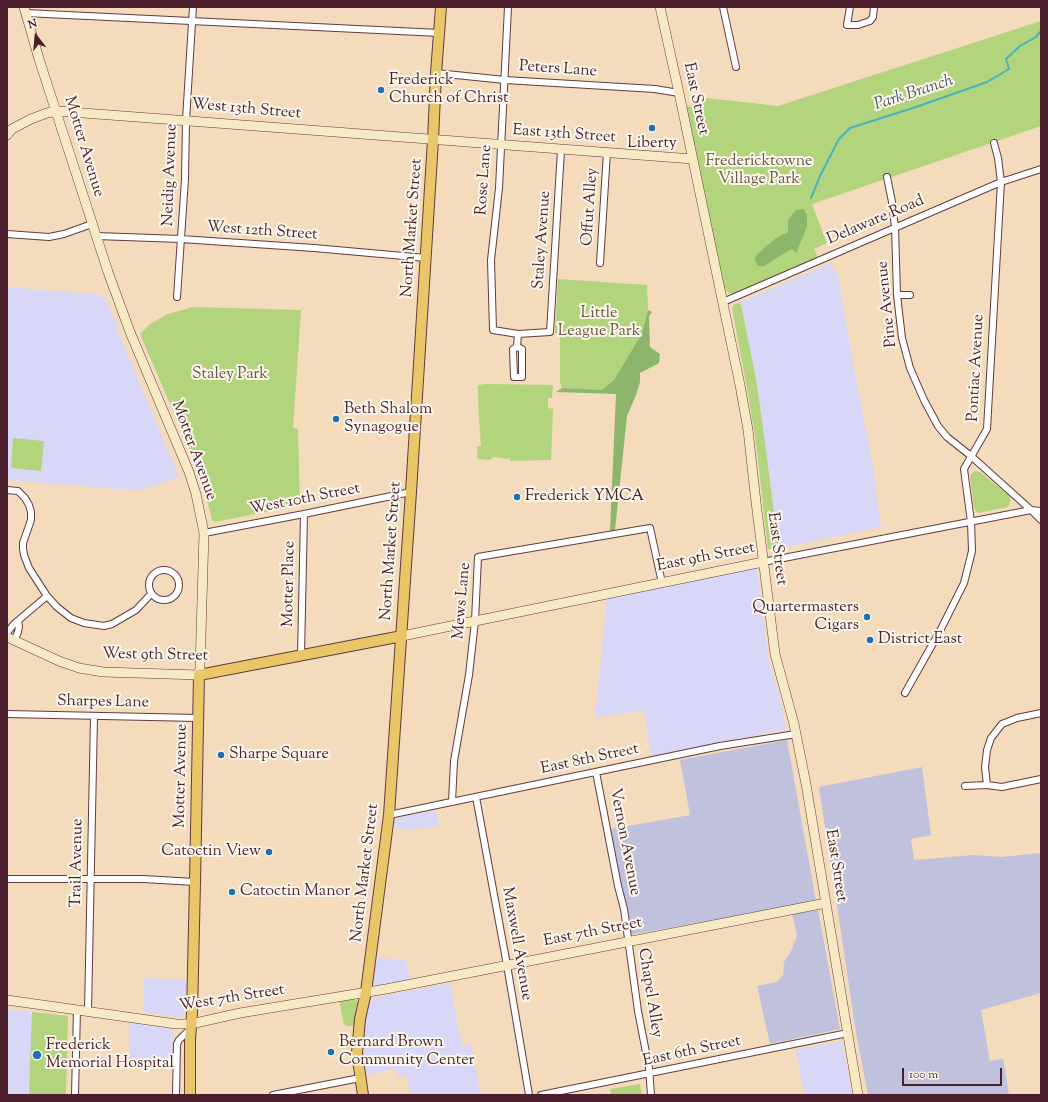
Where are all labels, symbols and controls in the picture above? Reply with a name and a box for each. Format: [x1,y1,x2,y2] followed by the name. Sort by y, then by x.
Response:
[16,16,56,56] north arrow
[26,16,39,33] text: N
[518,58,598,82] street label: Peters Lane
[678,61,712,137] street label: East Street
[389,71,508,109] place label: Frederick Church of Christ
[872,72,956,116] water label: Park Branch
[376,85,386,95] marker: Frederick Church of Christ
[59,94,107,200] street label: Motter Avenue
[190,96,302,124] street label: West 13th Street
[512,122,616,148] street label: East 13th Street
[160,123,182,227] street label: Neidig Avenue
[647,123,657,133] marker: Liberty
[627,134,677,154] place label: Liberty
[473,144,497,216] street label: Rose Lane
[705,152,813,190] park label: Fredericktowne Village Park
[399,158,427,298] street label: North Market Street
[579,167,603,247] street label: Offut Alley
[530,190,556,290] street label: Staley Avenue
[825,192,927,250] street label: Delaware Road
[206,219,318,245] street label: West 12th Street
[874,260,902,348] street label: Pine Avenue
[558,304,640,342] park label: Little League Park
[965,314,989,422] street label: Pontiac Avenue
[192,365,268,385] park label: Staley Park
[166,399,220,503] street label: Motter Avenue
[344,400,432,438] place label: Beth Shalom Synagogue
[331,414,341,424] marker: Beth Shalom Synagogue
[248,480,362,520] street label: West 10th Street
[378,481,406,621] street label: North Market Street
[525,487,644,507] place label: Frederick YMCA
[512,492,522,502] marker: Frederick YMCA
[762,511,790,587] street label: East Street
[655,539,757,577] street label: East 9th Street
[280,541,300,627] street label: Motter Place
[450,562,476,640] street label: Mews Lane
[752,598,859,636] place label: Quartermasters Cigars
[862,612,872,622] marker: Quartermasters Cigars
[878,630,962,650] place label: District East
[865,635,875,645] marker: District East
[102,645,208,667] street label: West 9th Street
[57,693,149,713] street label: Sharpes Lane
[171,724,193,828] street label: Motter Avenue
[539,740,641,780] street label: East 8th Street
[229,745,329,765] place label: Sharpe Square
[216,750,226,760] marker: Sharpe Square
[604,787,644,897] street label: Vernon Avenue
[348,803,384,943] street label: North Market Street
[68,818,88,908] street label: Trail Avenue
[820,828,850,904] street label: East Street
[161,842,261,862] place label: Catoctin View
[264,847,274,857] marker: Catoctin View
[240,882,350,902] place label: Catoctin Manor
[497,886,535,1002] street label: Maxwell Avenue
[227,887,237,897] marker: Catoctin Manor
[542,914,644,952] street label: East 7th Street
[632,947,666,1039] street label: Chapel Alley
[178,981,286,1017] street label: West 7th Street
[641,1032,743,1072] street label: East 6th Street
[339,1033,475,1071] place label: Bernard Brown Community Center
[46,1036,174,1074] place label: Frederick Memorial Hospital
[326,1047,336,1057] marker: Bernard Brown Community Center
[31,1049,43,1061] marker: Frederick Memorial Hospital
[904,1060,1004,1086] scale bar
[909,1066,938,1084] text: 100 m

